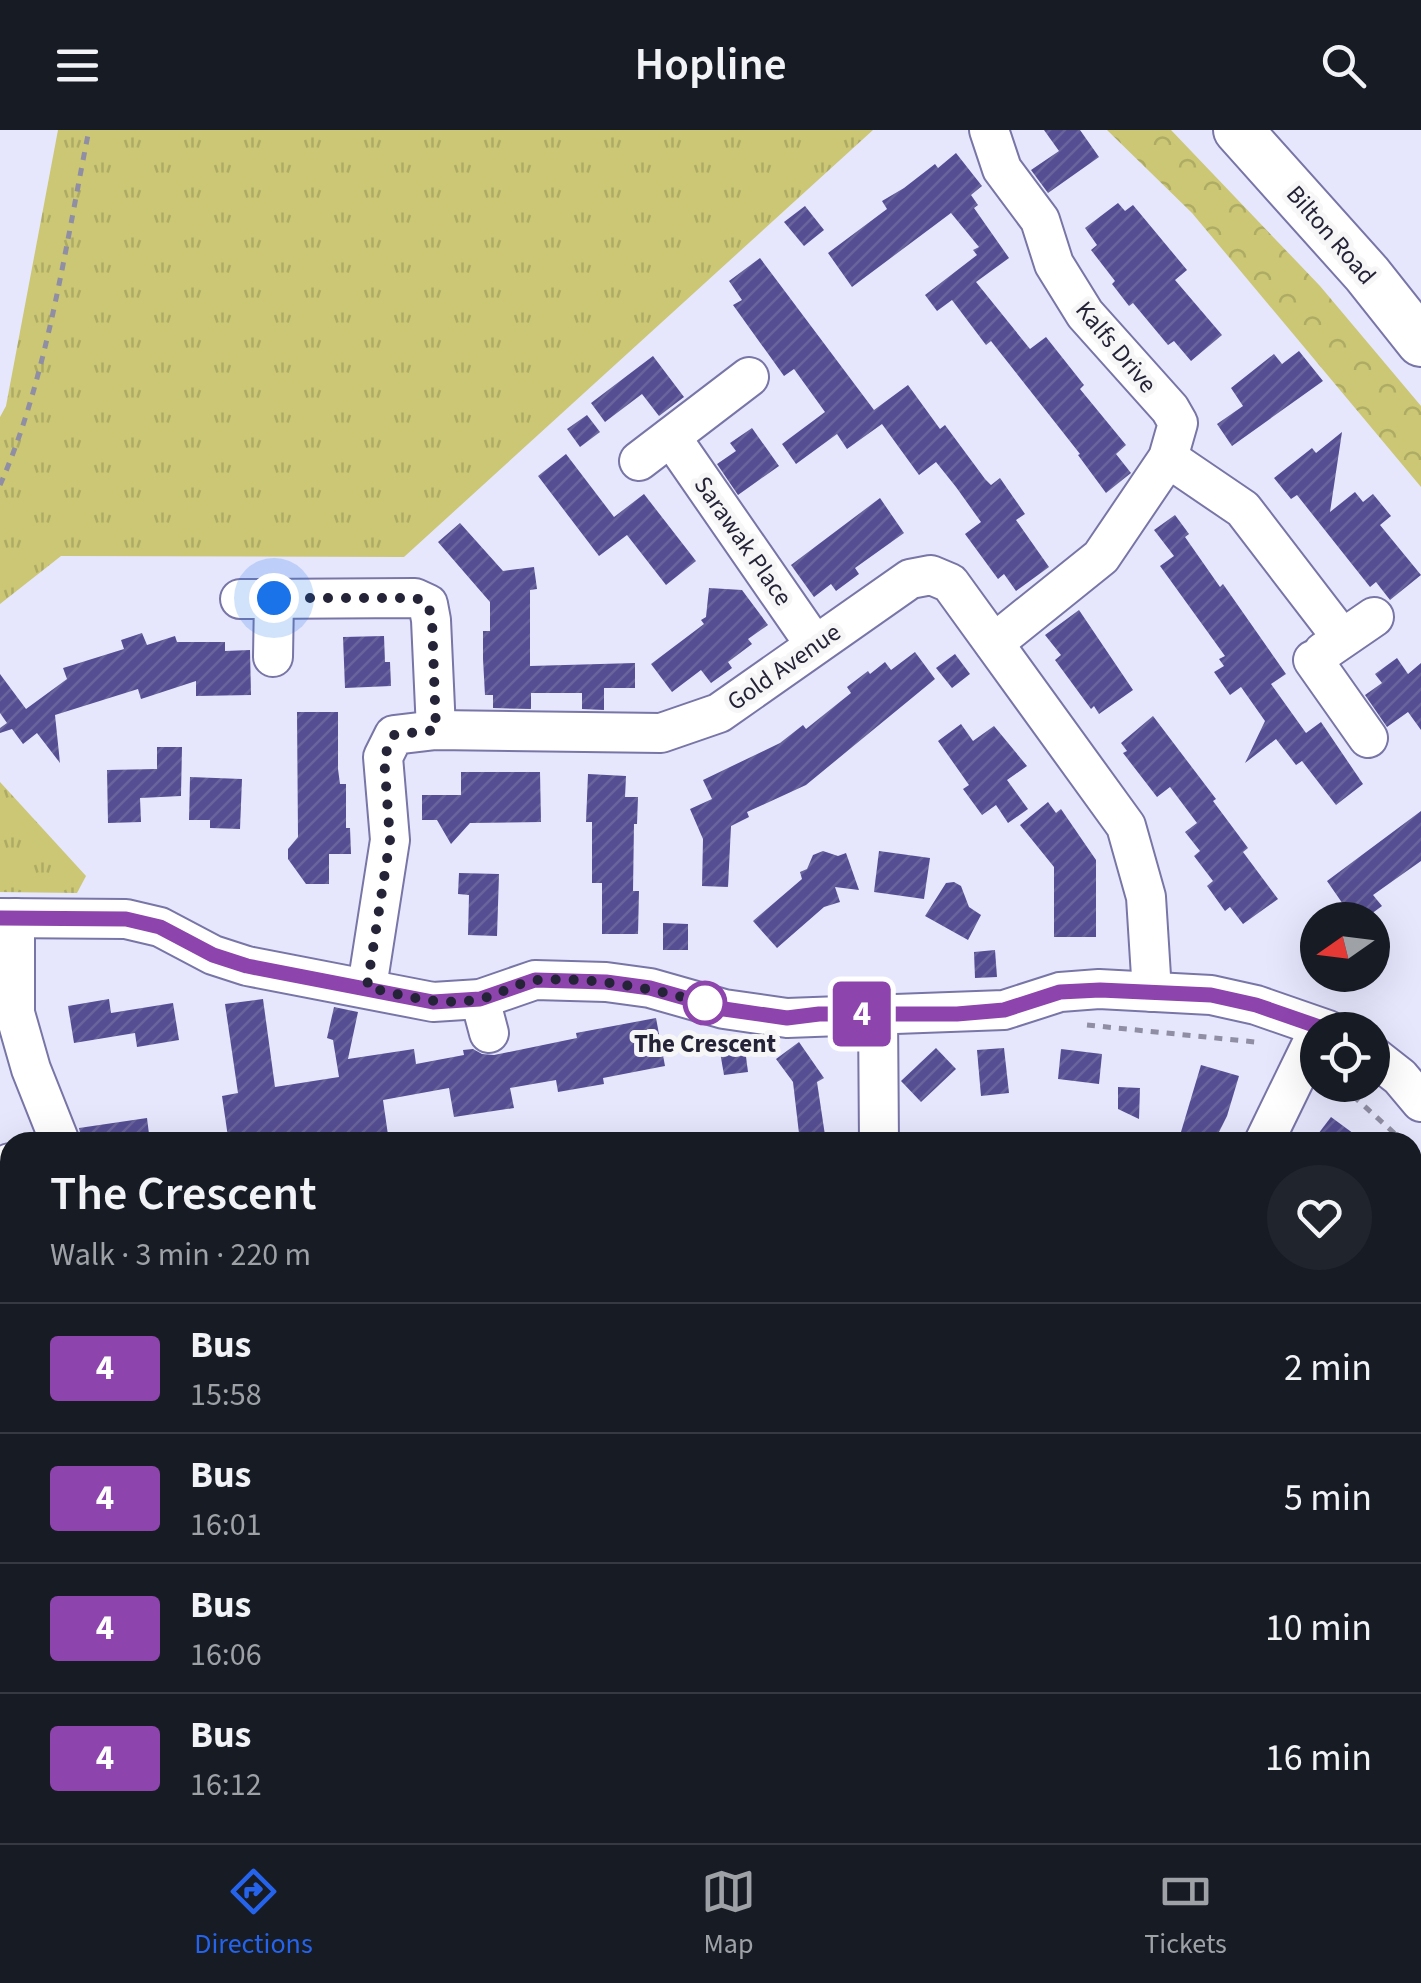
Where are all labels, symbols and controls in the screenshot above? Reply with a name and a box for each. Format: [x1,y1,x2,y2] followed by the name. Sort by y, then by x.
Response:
[635,33,786,97] text: Hopline
[50,38,105,93] icon: menu
[1316,38,1371,93] icon: search
[1278,177,1384,293] street label: Bilton Road
[1067,293,1165,401] street label: Kalfs Drive
[685,469,801,613] street label: Sarawak Place
[249,573,299,623] your location
[720,615,848,719] street label: Gold Avenue
[1300,902,1390,992] north arrow
[1300,902,1390,1102] map controls
[684,982,726,1024] marker: The Crescent
[830,982,894,1046] line badge: 4
[853,989,871,1039] text: 4
[1300,1012,1390,1102] button: locate
[634,1026,777,1062] place label: The Crescent
[50,1160,317,1228] text: The Crescent
[1267,1165,1372,1270] button: heart
[50,1232,311,1278] text: Walk · 3 min · 220 m
[190,1318,251,1372] text: Bus
[1284,1341,1372,1395] text: 2 min
[96,1343,114,1393] text: 4
[190,1372,262,1418] text: 15:58
[190,1448,251,1502] text: Bus
[1284,1471,1372,1525] text: 5 min
[96,1473,114,1523] text: 4
[190,1502,262,1548] text: 16:01
[190,1578,251,1632] text: Bus
[1265,1601,1372,1655] text: 10 min
[96,1603,114,1653] text: 4
[190,1632,262,1678] text: 16:06
[190,1708,251,1762] text: Bus
[1265,1731,1372,1785] text: 16 min
[96,1733,114,1783] text: 4
[190,1762,262,1808] text: 16:12
[194,1864,313,1964] tab: Directions
[701,1864,756,1964] tab: Map
[1144,1864,1227,1964] tab: Tickets

